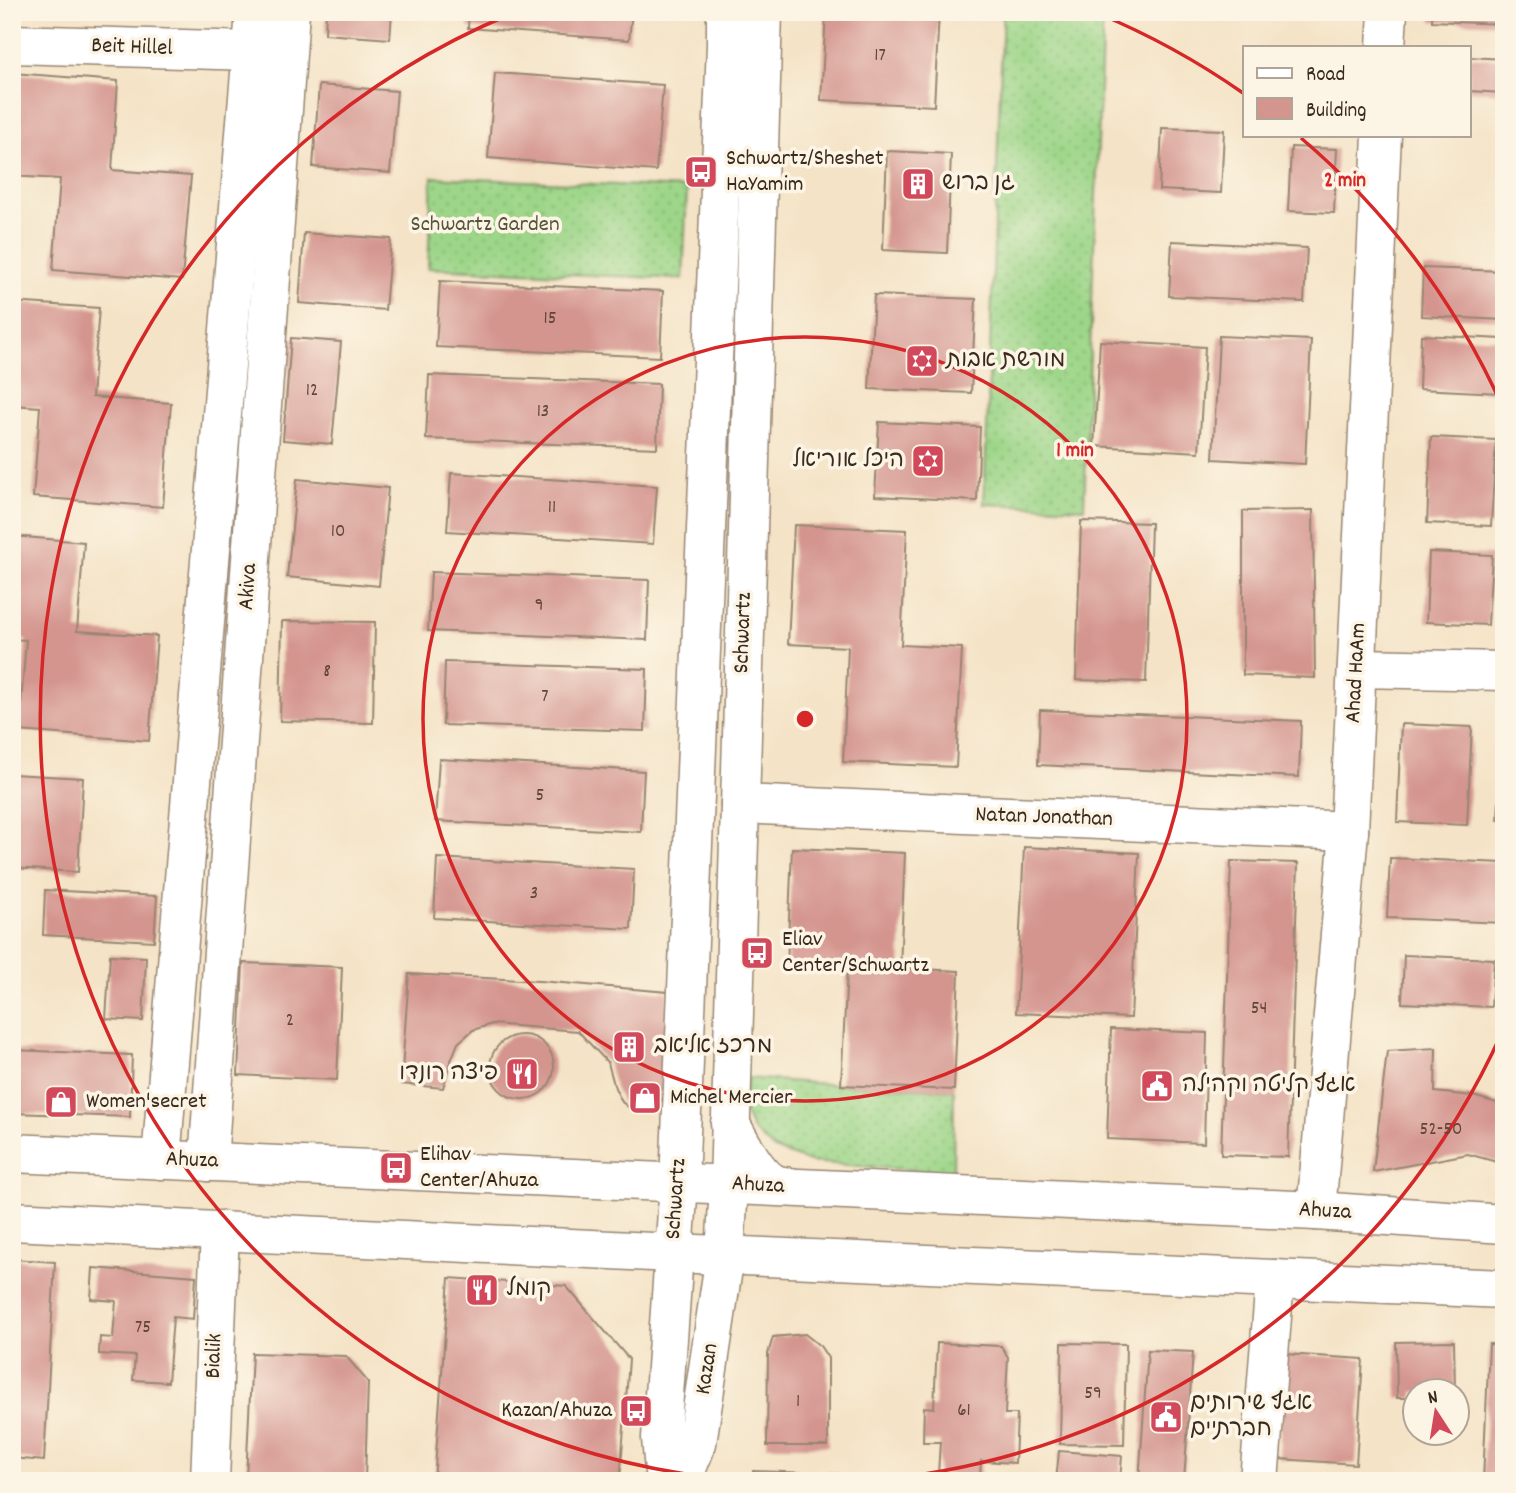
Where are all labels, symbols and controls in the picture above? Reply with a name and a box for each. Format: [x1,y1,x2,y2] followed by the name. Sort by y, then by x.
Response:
[91,30,174,66] street label: Beit Hillel
[874,43,886,70] house number: 17
[1243,46,1470,136] legend
[1306,61,1345,91] text: Road
[1306,97,1366,127] text: Building
[726,143,883,202] place label: Schwartz/Sheshet HaYamim
[682,153,720,191] bus stop icon: Schwartz/Sheshet HaYamim
[899,165,937,203] building icon: גן ברוש
[1324,167,1366,197] text: 2 min
[942,168,1015,201] place label: גן ברוש
[410,209,560,242] park label: Schwartz Garden
[544,306,556,333] house number: 15
[903,342,941,380] synagogue icon: מורשת אבות
[944,345,1065,378] place label: מורשת אבות
[306,378,318,405] house number: 12
[537,399,549,426] house number: 13
[1056,437,1094,467] text: 1 min
[909,442,947,480] synagogue icon: היכל אוריאל
[792,445,904,478] place label: היכל אוריאל
[548,495,556,522] house number: 11
[331,519,345,546] house number: 10
[231,561,267,611] street label: Akiva
[726,592,762,674] street label: Schwartz
[535,593,543,620] house number: 9
[1338,622,1376,724] street label: Ahad HaAm
[323,659,331,686] house number: 8
[541,684,549,711] house number: 7
[793,707,817,731] centre of rings
[536,783,544,810] house number: 5
[975,799,1113,837] street label: Natan Jonathan
[530,881,538,908] house number: 3
[782,924,929,983] place label: Eliav Center/Schwartz
[738,934,776,972] bus stop icon: Eliav Center/Schwartz
[1251,996,1267,1023] house number: 54
[286,1008,294,1035] house number: 2
[610,1028,648,1066] building icon: מרכז אליאב
[654,1031,772,1064] place label: מרכז אליאב
[503,1055,541,1093] restaurant icon: פיצה רונדו
[399,1058,498,1091] place label: פיצה רונדו
[1138,1067,1176,1105] public building icon: אגף קליטה וקהילה
[1182,1070,1355,1103] place label: אגף קליטה וקהילה
[626,1079,664,1117] shop icon: Michel Mercier
[670,1082,793,1115] place label: Michel Mercier
[42,1083,80,1121] shop icon: Women'secret
[86,1086,207,1119] place label: Women'secret
[1420,1117,1462,1144] house number: 52-50
[420,1139,540,1198] place label: Elihav Center/Ahuza
[165,1144,220,1178] street label: Ahuza
[377,1149,415,1187] bus stop icon: Elihav Center/Ahuza
[658,1157,696,1241] street label: Schwartz
[731,1168,786,1204] street label: Ahuza
[1298,1194,1353,1230] street label: Ahuza
[463,1271,501,1309] restaurant icon: קומל
[506,1274,551,1307] place label: קומל
[135,1315,151,1342] house number: 75
[198,1333,232,1379] street label: Bialik
[688,1341,728,1397] street label: Kazan
[1400,1378,1470,1448] north arrow
[1084,1381,1102,1408] house number: 59
[1426,1385,1441,1413] text: N
[1190,1388,1312,1447] place label: אגף שירותים חברתיים
[796,1389,800,1416] house number: 1
[617,1392,655,1430] bus stop icon: Kazan/Ahuza
[501,1395,613,1428] place label: Kazan/Ahuza
[957,1398,971,1425] house number: 61
[1147,1398,1185,1436] public building icon: אגף שירותים חברתיים

